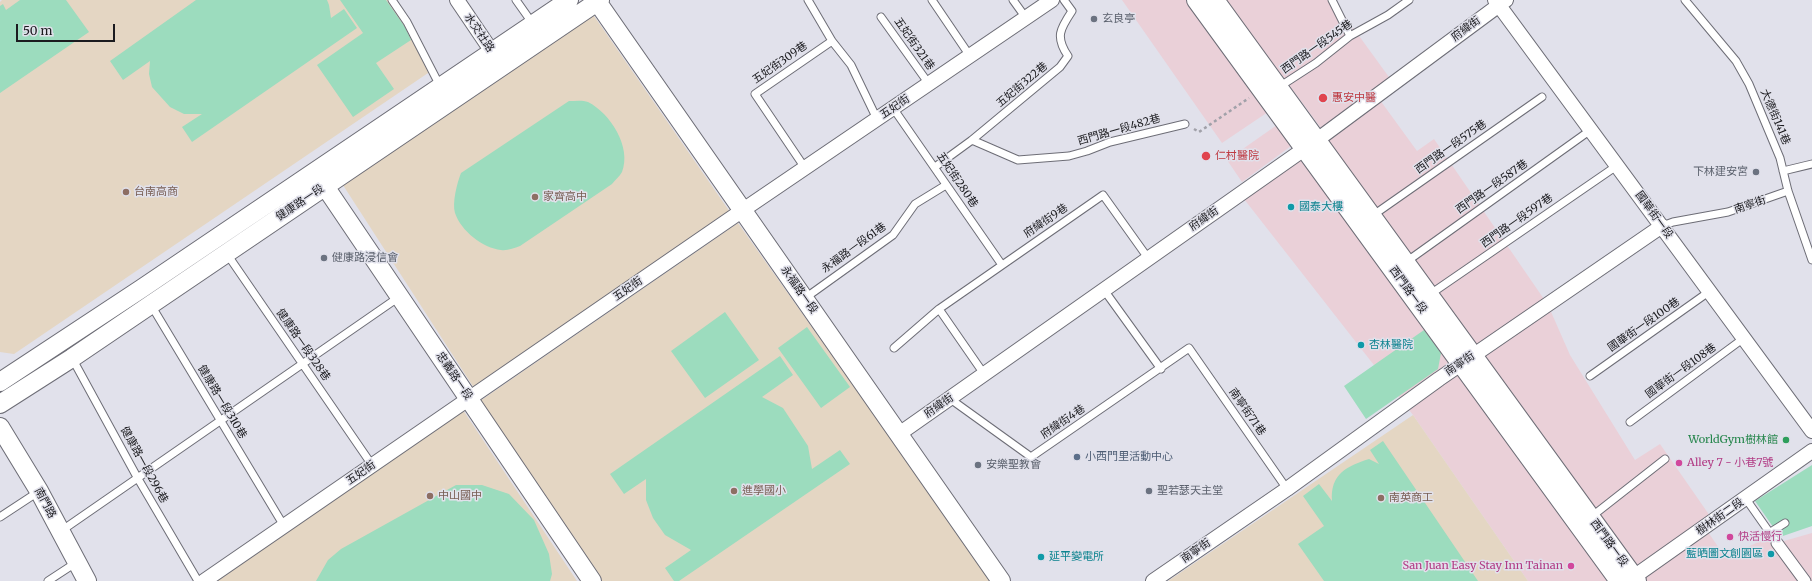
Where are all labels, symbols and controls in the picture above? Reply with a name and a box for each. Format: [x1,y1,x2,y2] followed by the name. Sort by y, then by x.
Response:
[461,11,497,55] street label: 水交社路
[1102,12,1135,26] place label: 玄良亭
[1089,14,1099,24] marker: 玄良亭
[1449,14,1483,44] street label: 府緯街
[891,15,937,73] street label: 五妃街321巷
[18,16,117,42] scale bar
[1279,17,1355,77] street label: 西門路一段545巷
[23,23,52,38] text: 50 m
[750,39,810,87] street label: 五妃街309巷
[994,60,1050,110] street label: 五妃街322巷
[1757,87,1793,147] street label: 大德街141巷
[1332,91,1376,105] place label: 惠安中醫
[878,92,912,122] street label: 五妃街
[1317,92,1329,104] marker: 惠安中醫
[1076,112,1162,148] street label: 西門路一段482巷
[1413,117,1489,177] street label: 西門路一段575巷
[1215,149,1259,163] place label: 仁村醫院
[934,150,980,210] street label: 五妃街280巷
[1200,150,1212,162] marker: 仁村醫院
[1453,157,1531,217] street label: 西門路一段587巷
[1693,165,1748,179] place label: 下林建安宮
[1751,167,1761,177] marker: 下林建安宮
[274,182,326,224] street label: 健康路一段
[134,185,178,199] place label: 台南高商
[121,187,131,197] marker: 台南高商
[1632,189,1676,241] street label: 國華街一段
[543,190,587,204] place label: 家齊高中
[1478,191,1556,251] street label: 西門路一段597巷
[530,192,540,202] marker: 家齊高中
[1732,193,1768,217] street label: 南寧街
[1299,200,1343,214] place label: 國泰大樓
[1021,201,1071,241] street label: 府緯街9巷
[1286,202,1296,212] marker: 國泰大樓
[1187,204,1221,234] street label: 府緯街
[819,220,889,276] street label: 永福路一段61巷
[332,251,398,265] place label: 健康路浸信會
[319,253,329,263] marker: 健康路浸信會
[778,264,820,316] street label: 永福路一段
[1386,264,1430,316] street label: 西門路一段
[611,274,645,304] street label: 五妃街
[1605,295,1683,355] street label: 國華街一段100巷
[273,306,333,384] street label: 健康路一段328巷
[1369,338,1413,352] place label: 杏林醫院
[1356,340,1366,350] marker: 杏林醫院
[1643,341,1719,401] street label: 國華街一段108巷
[1443,349,1477,379] street label: 南寧街
[433,350,475,402] street label: 忠義路一段
[195,363,249,441] street label: 健康路一段310巷
[1226,386,1268,438] street label: 南寧街71巷
[922,391,956,421] street label: 府緯街
[1038,402,1088,442] street label: 府緯街4巷
[117,424,171,506] street label: 健康路一段296巷
[1688,433,1778,447] place label: WorldGym樹林館
[1781,435,1791,445] marker: WorldGym樹林館
[1085,450,1173,464] place label: 小西門里活動中心
[1072,452,1082,462] marker: 小西門里活動中心
[1687,456,1774,470] place label: Alley 7 - 小巷7號
[344,458,378,488] street label: 五妃街
[986,458,1041,472] place label: 安樂聖教會
[1674,458,1684,468] marker: Alley 7 - 小巷7號
[973,460,983,470] marker: 安樂聖教會
[742,484,786,498] place label: 進學國小
[1157,484,1223,498] place label: 聖若瑟天主堂
[31,485,59,521] street label: 南門路
[729,486,739,496] marker: 進學國小
[1144,486,1154,496] marker: 聖若瑟天主堂
[438,489,482,503] place label: 中山國中
[425,491,435,501] marker: 中山國中
[1389,491,1433,505] place label: 南英商工
[1376,493,1386,503] marker: 南英商工
[1694,496,1746,538] street label: 樹林街二段
[1587,517,1631,569] street label: 西門路一段
[1738,530,1782,544] place label: 快活慢行
[1725,532,1735,542] marker: 快活慢行
[1179,536,1213,566] street label: 南寧街
[1686,547,1763,561] place label: 藍晒圖文創園區
[1766,549,1776,559] marker: 藍晒圖文創園區
[1049,550,1104,564] place label: 延平變電所
[1036,552,1046,562] marker: 延平變電所
[1402,559,1563,573] place label: San Juan Easy Stay Inn Tainan
[1566,561,1576,571] marker: San Juan Easy Stay Inn Tainan

